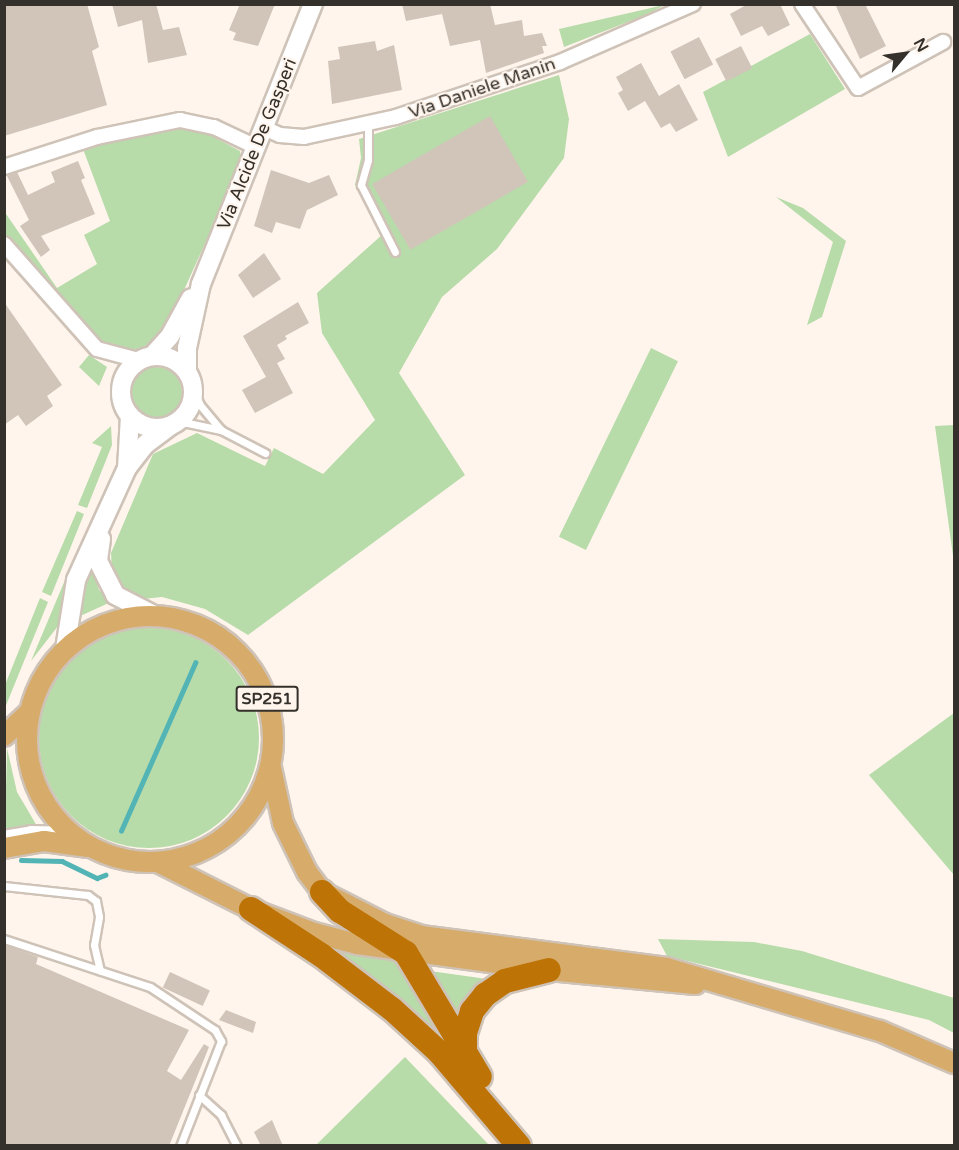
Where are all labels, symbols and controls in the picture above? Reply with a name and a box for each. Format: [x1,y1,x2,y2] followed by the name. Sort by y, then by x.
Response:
[875,24,935,84] north arrow
[909,35,933,56] text: N
[406,53,558,123] street label: Via Daniele Manin
[213,55,301,233] street label: Via Alcide De Gasperi
[236,686,298,712] road number: SP251

